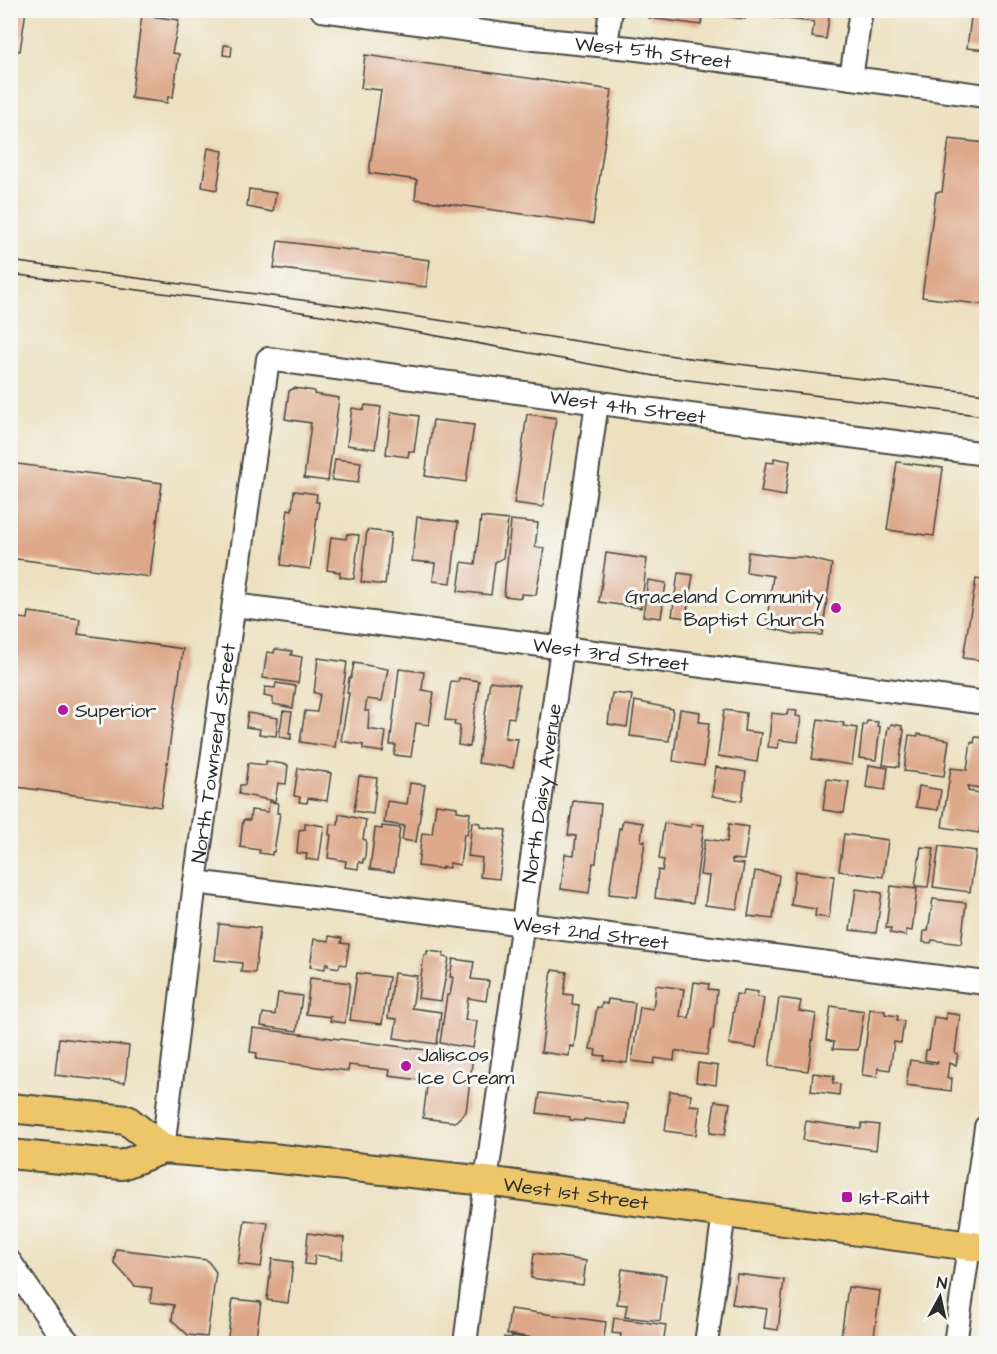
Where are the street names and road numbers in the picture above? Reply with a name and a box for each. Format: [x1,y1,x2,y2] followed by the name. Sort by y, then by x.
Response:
[574,30,733,77] street label: West 5th Street
[548,383,708,432] street label: West 4th Street
[531,631,690,679] street label: West 3rd Street
[185,642,243,865] street label: North Townsend Street
[516,702,569,885] street label: North Daisy Avenue
[511,910,670,957] street label: West 2nd Street
[502,1170,650,1218] street label: West 1st Street

